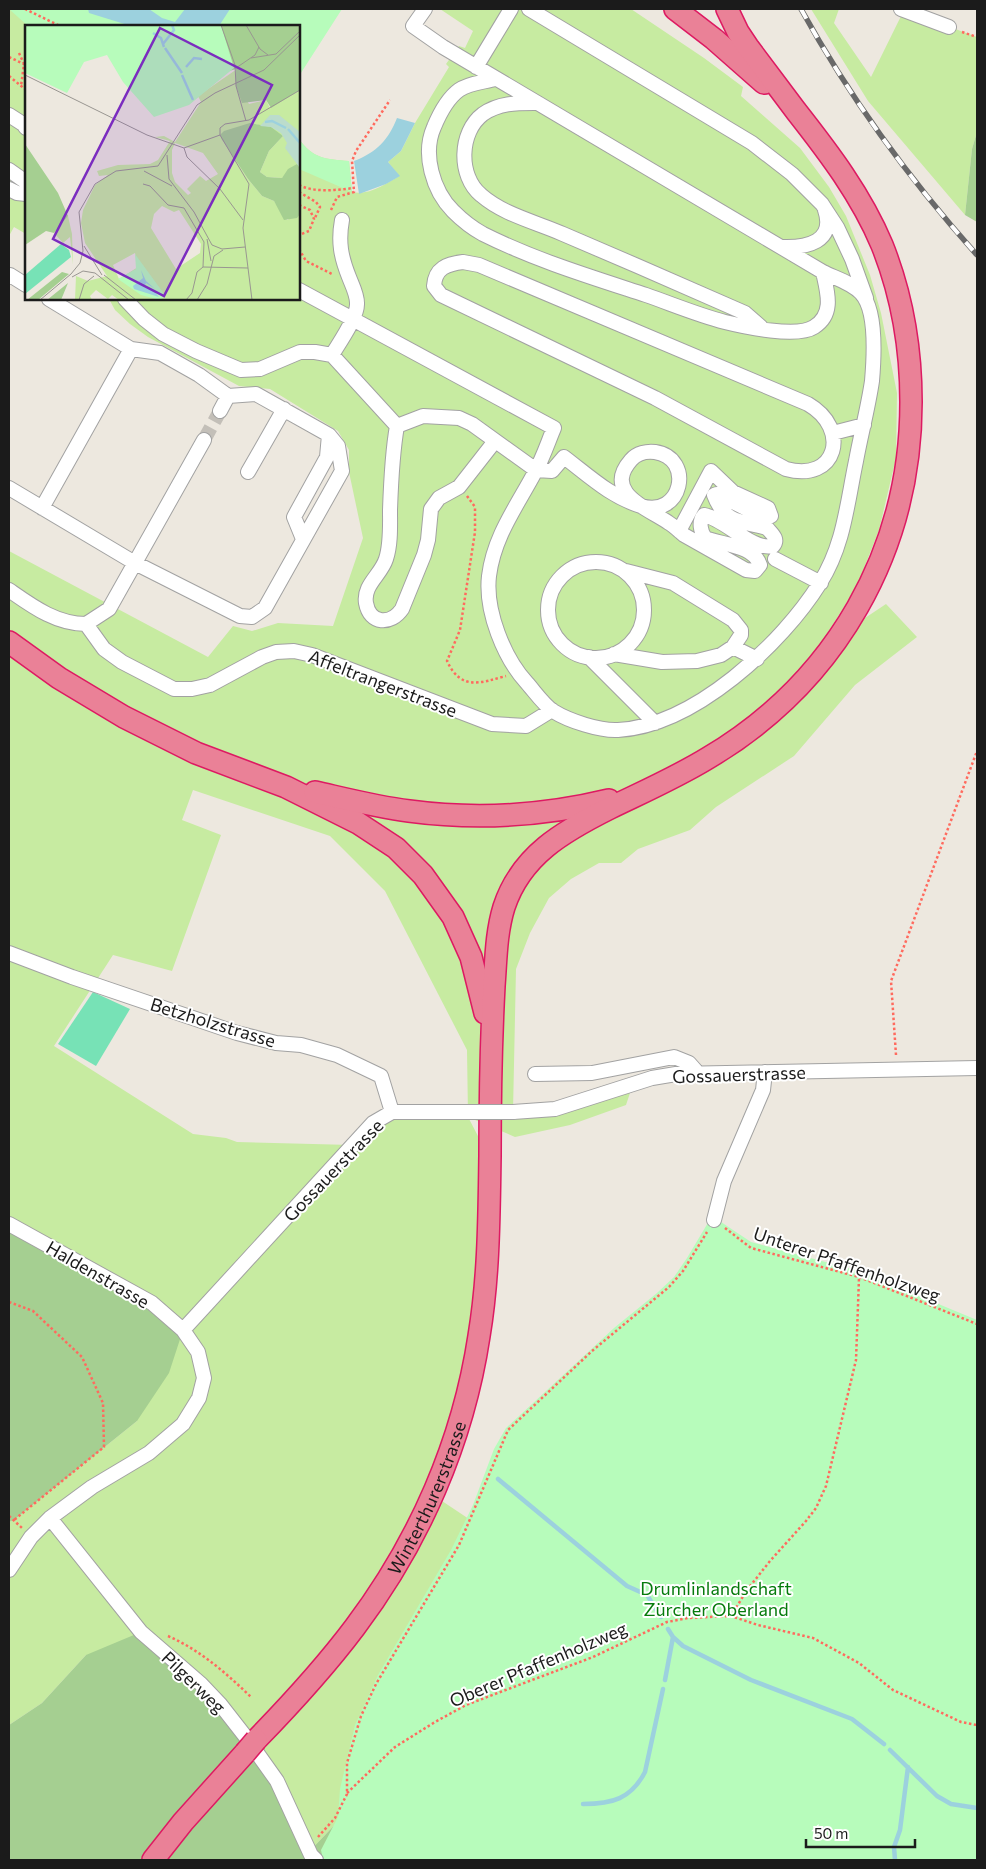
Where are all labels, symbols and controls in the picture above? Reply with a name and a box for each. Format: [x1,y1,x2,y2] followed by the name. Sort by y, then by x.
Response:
[25,25,300,300] inset map
[306,645,460,721] street label: Affeltrangerstrasse
[148,993,278,1051] street label: Betzholzstrasse
[672,1061,806,1087] street label: Gossauerstrasse
[279,1114,387,1226] street label: Gossauerstrasse
[751,1222,943,1306] street label: Unterer Pfaffenholzweg
[42,1236,154,1312] street label: Haldenstrasse
[382,1418,470,1578] street label: Winterthurerstrasse
[640,1577,792,1620] park label: Drumlinlandschaft Zürcher Oberland
[446,1617,630,1711] street label: Oberer Pfaffenholzweg
[158,1646,231,1718] street label: Pilgerweg
[806,1816,915,1848] scale bar
[814,1824,848,1842] text: 50 m

